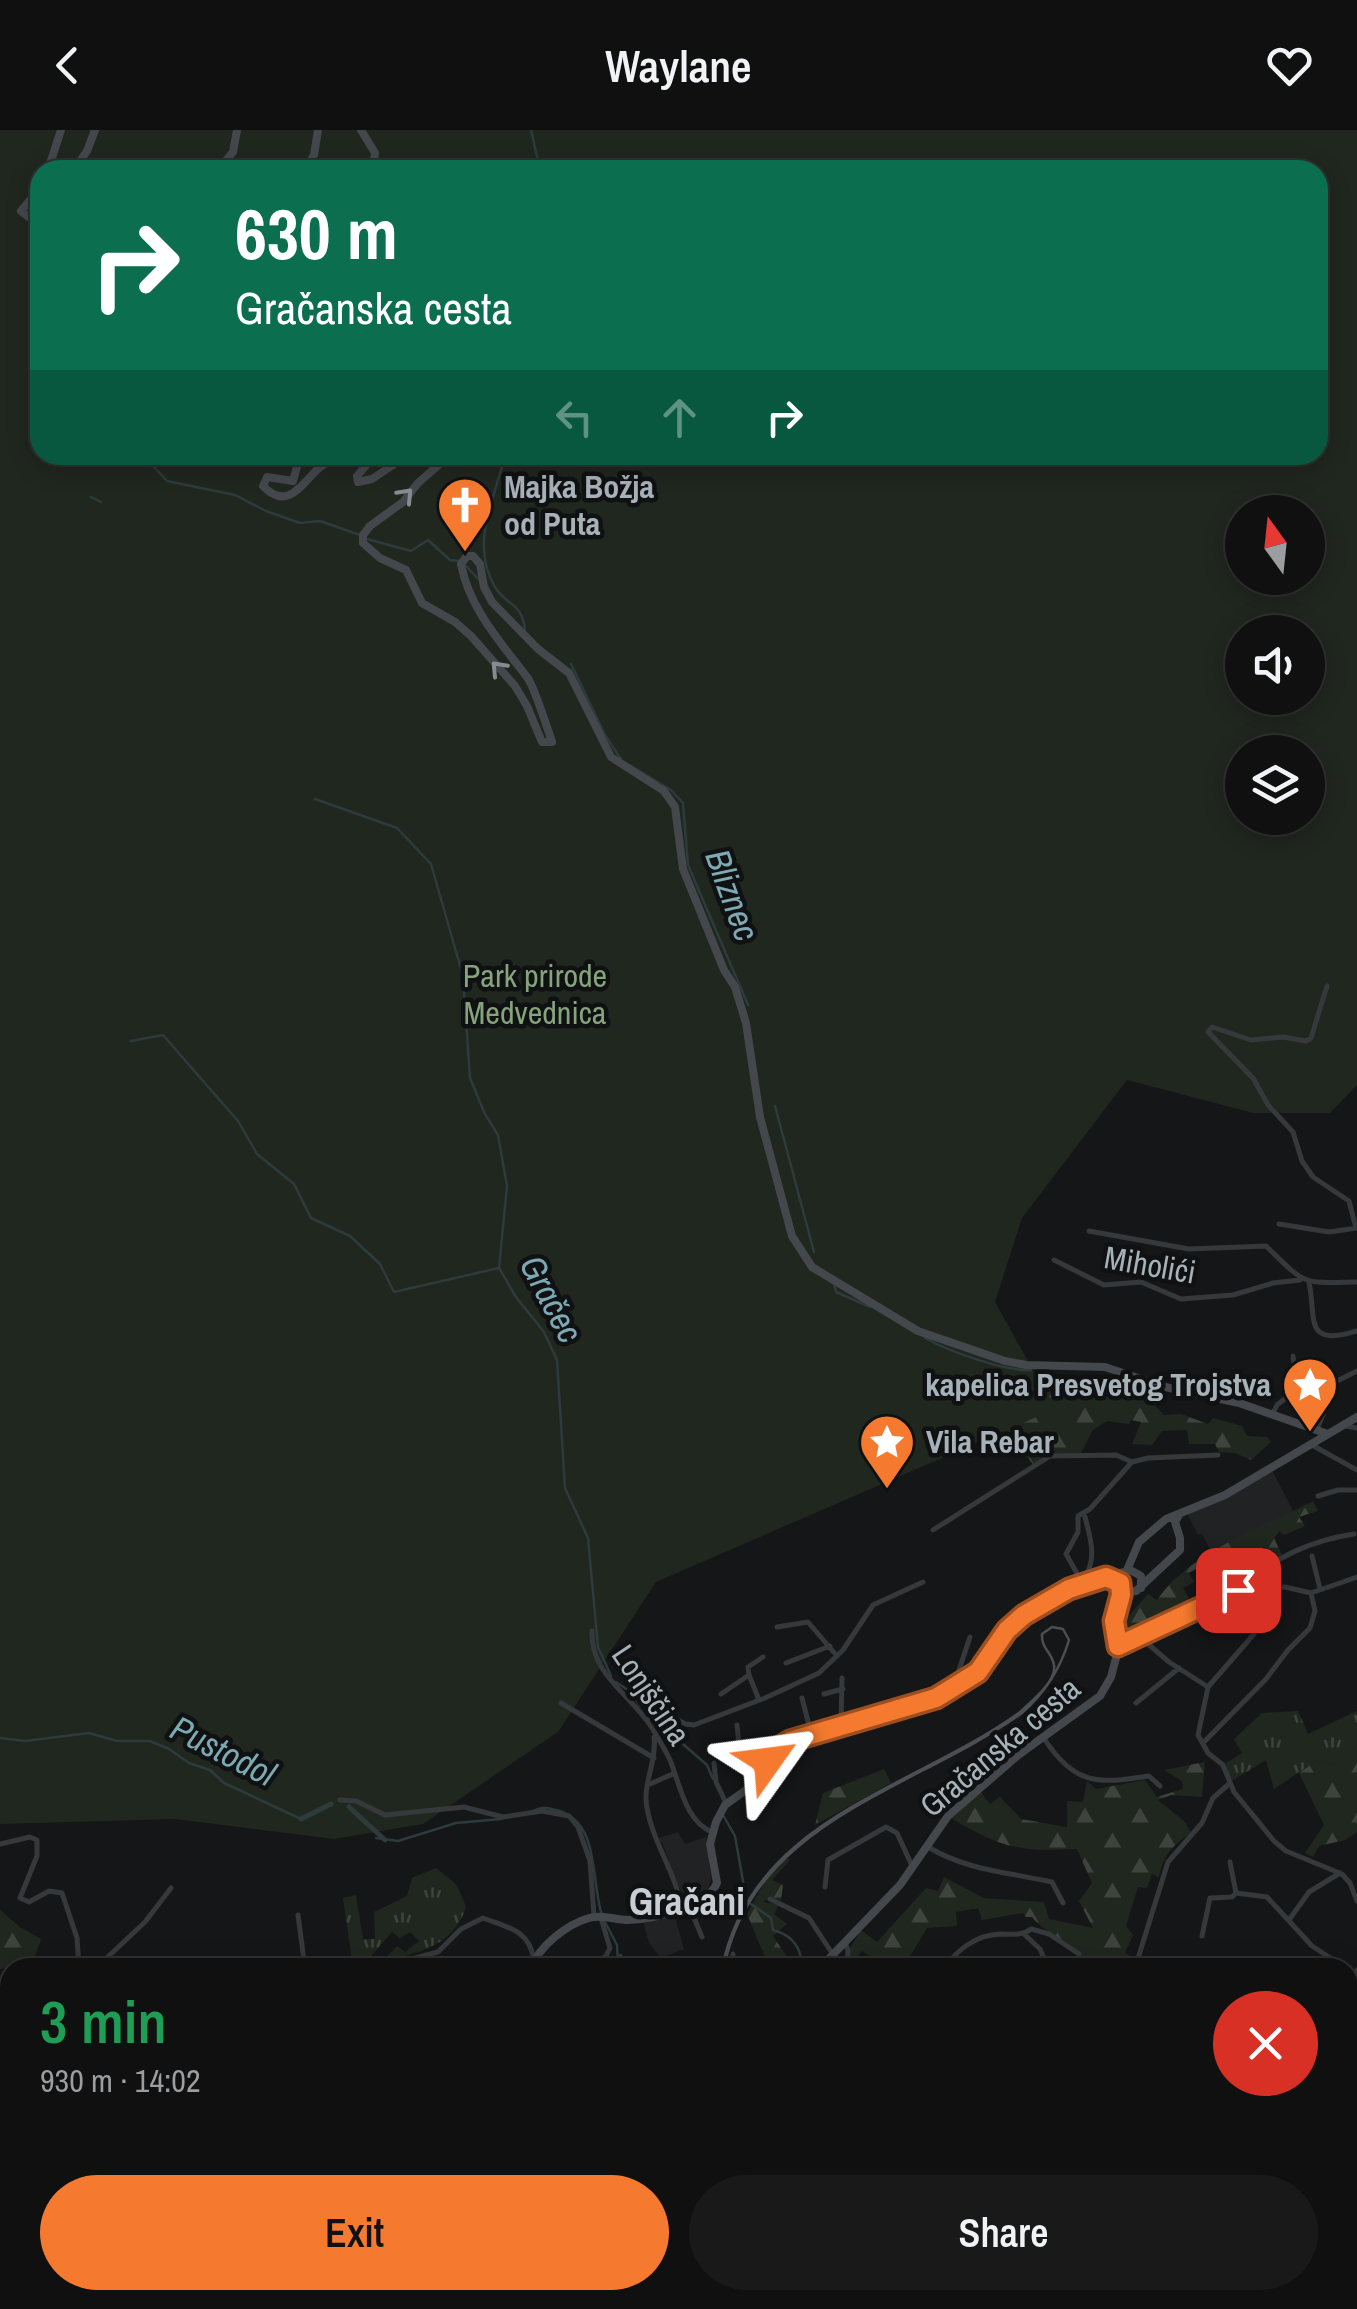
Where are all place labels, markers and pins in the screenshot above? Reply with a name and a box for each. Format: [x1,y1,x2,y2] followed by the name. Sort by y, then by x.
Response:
[504,465,655,545] place label: Majka Božja od Puta
[435,475,495,554] church icon: Majka Božja od Puta
[1280,1355,1340,1434] place icon: kapelica Presvetog Trojstva
[925,1363,1271,1406] place label: kapelica Presvetog Trojstva
[857,1412,917,1491] place icon: Vila Rebar
[926,1420,1055,1463] place label: Vila Rebar
[1196,1548,1281,1633] pin

